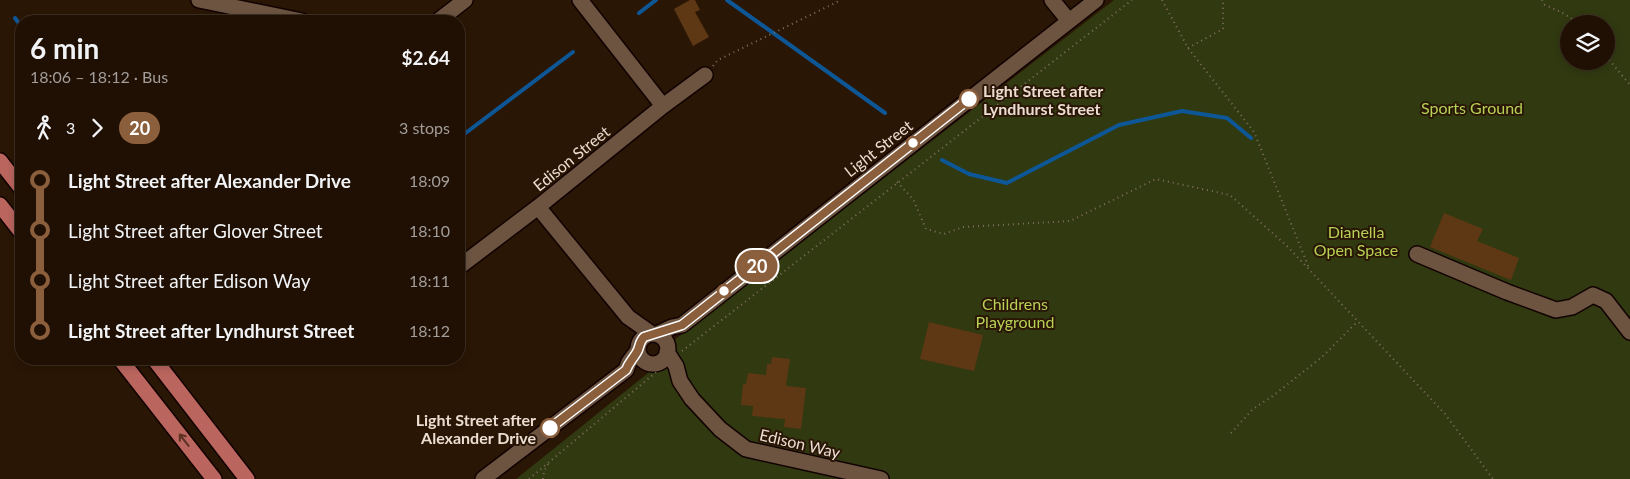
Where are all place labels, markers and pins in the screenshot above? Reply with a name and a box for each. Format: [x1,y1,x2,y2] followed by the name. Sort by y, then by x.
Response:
[983,81,1103,118] place label: Light Street after Lyndhurst Street
[959,89,979,109] marker: Light Street after Lyndhurst Street
[906,136,920,150] unlabelled marker
[717,284,731,298] unlabelled marker
[416,410,536,447] place label: Light Street after Alexander Drive
[540,418,560,438] marker: Light Street after Alexander Drive

